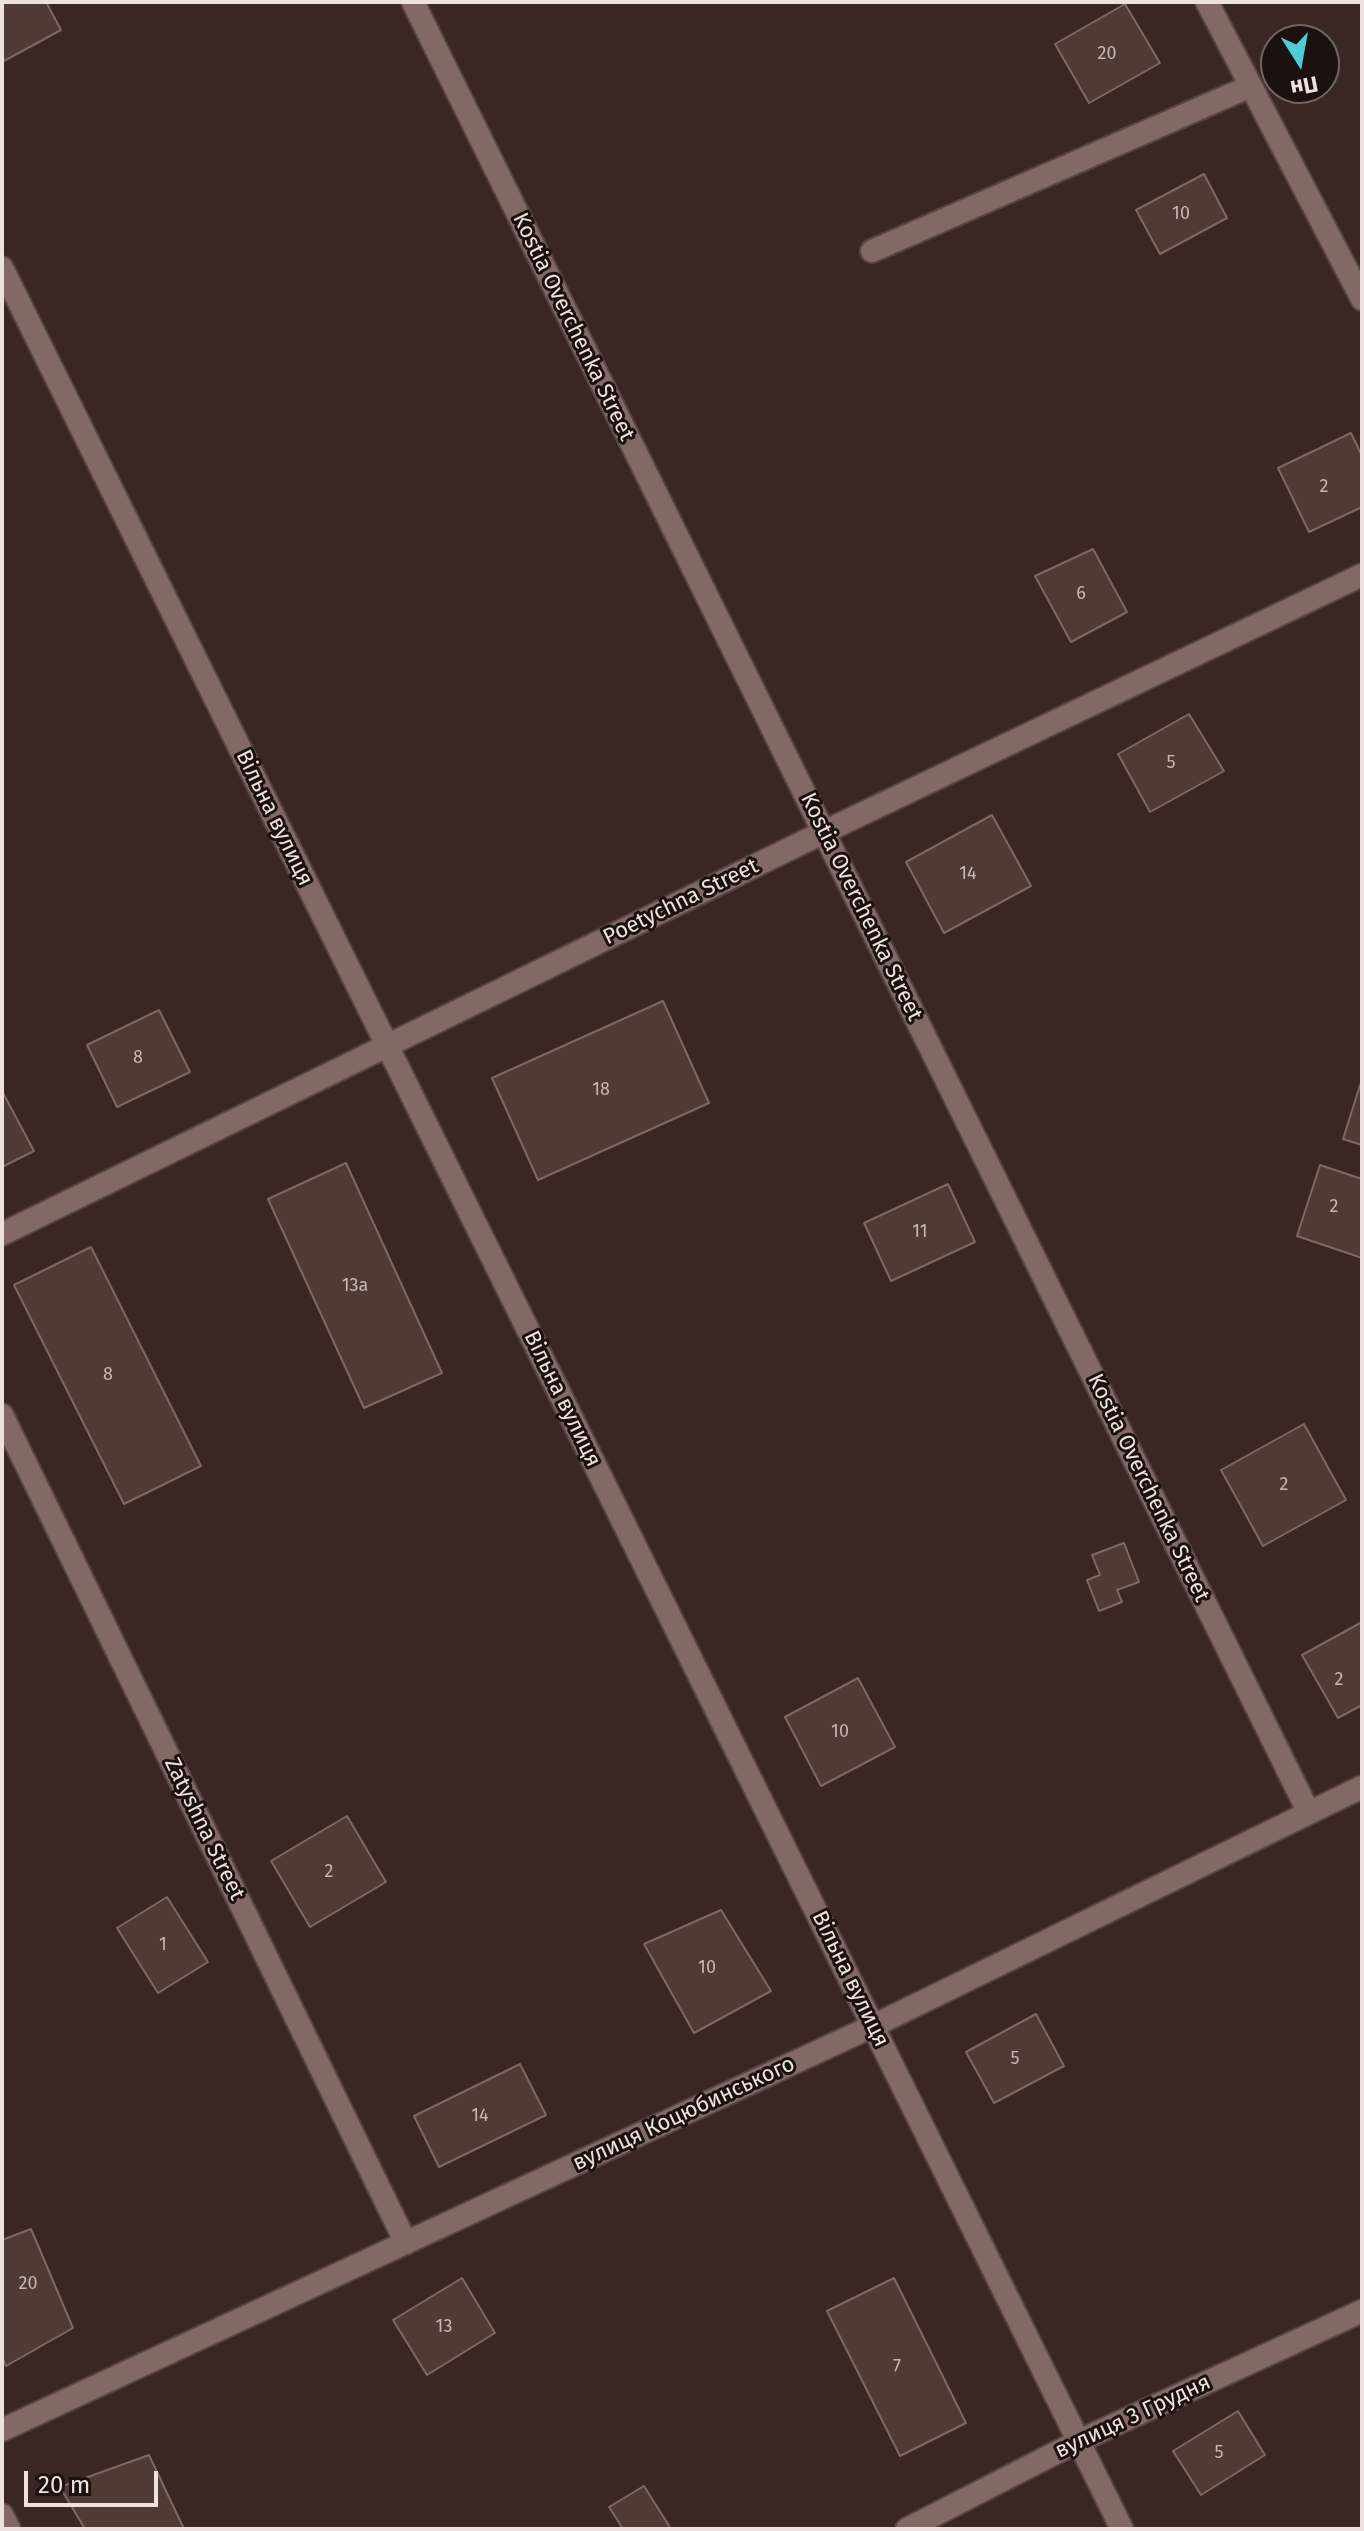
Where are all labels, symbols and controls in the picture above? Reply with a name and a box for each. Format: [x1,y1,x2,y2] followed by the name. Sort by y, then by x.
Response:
[1260,24,1340,104] north arrow
[1098,43,1116,65] house number: 20
[1288,70,1320,102] text: Пн
[1172,203,1190,225] house number: 10
[506,209,640,445] street label: Kostia Overchenka Street
[1320,476,1328,498] house number: 2
[1076,583,1086,605] house number: 6
[230,746,318,890] street label: Вільна вулиця
[1166,752,1176,774] house number: 5
[794,789,928,1025] street label: Kostia Overchenka Street
[599,853,763,951] street label: Poetychna Street
[959,863,977,885] house number: 14
[133,1047,143,1069] house number: 8
[592,1079,610,1101] house number: 18
[1330,1196,1338,1218] house number: 2
[912,1221,928,1243] house number: 11
[342,1275,368,1297] house number: 13а
[518,1327,606,1471] street label: Вільна вулиця
[103,1364,113,1386] house number: 8
[1081,1370,1215,1606] street label: Kostia Overchenka Street
[1280,1474,1288,1496] house number: 2
[1335,1669,1343,1691] house number: 2
[831,1721,849,1743] house number: 10
[158,1753,250,1905] street label: Zatyshna Street
[325,1861,333,1883] house number: 2
[806,1907,894,2051] street label: Вільна вулиця
[159,1934,167,1956] house number: 1
[698,1957,716,1979] house number: 10
[1010,2048,1020,2070] house number: 5
[569,2051,799,2177] street label: вулиця Коцюбинського
[471,2105,489,2127] house number: 14
[19,2273,37,2295] house number: 20
[436,2316,452,2338] house number: 13
[893,2356,901,2378] house number: 7
[1051,2369,1215,2465] street label: вулиця 3 Грудня
[1214,2442,1224,2464] house number: 5
[28,2455,162,2505] scale bar
[38,2471,90,2499] text: 20 m

